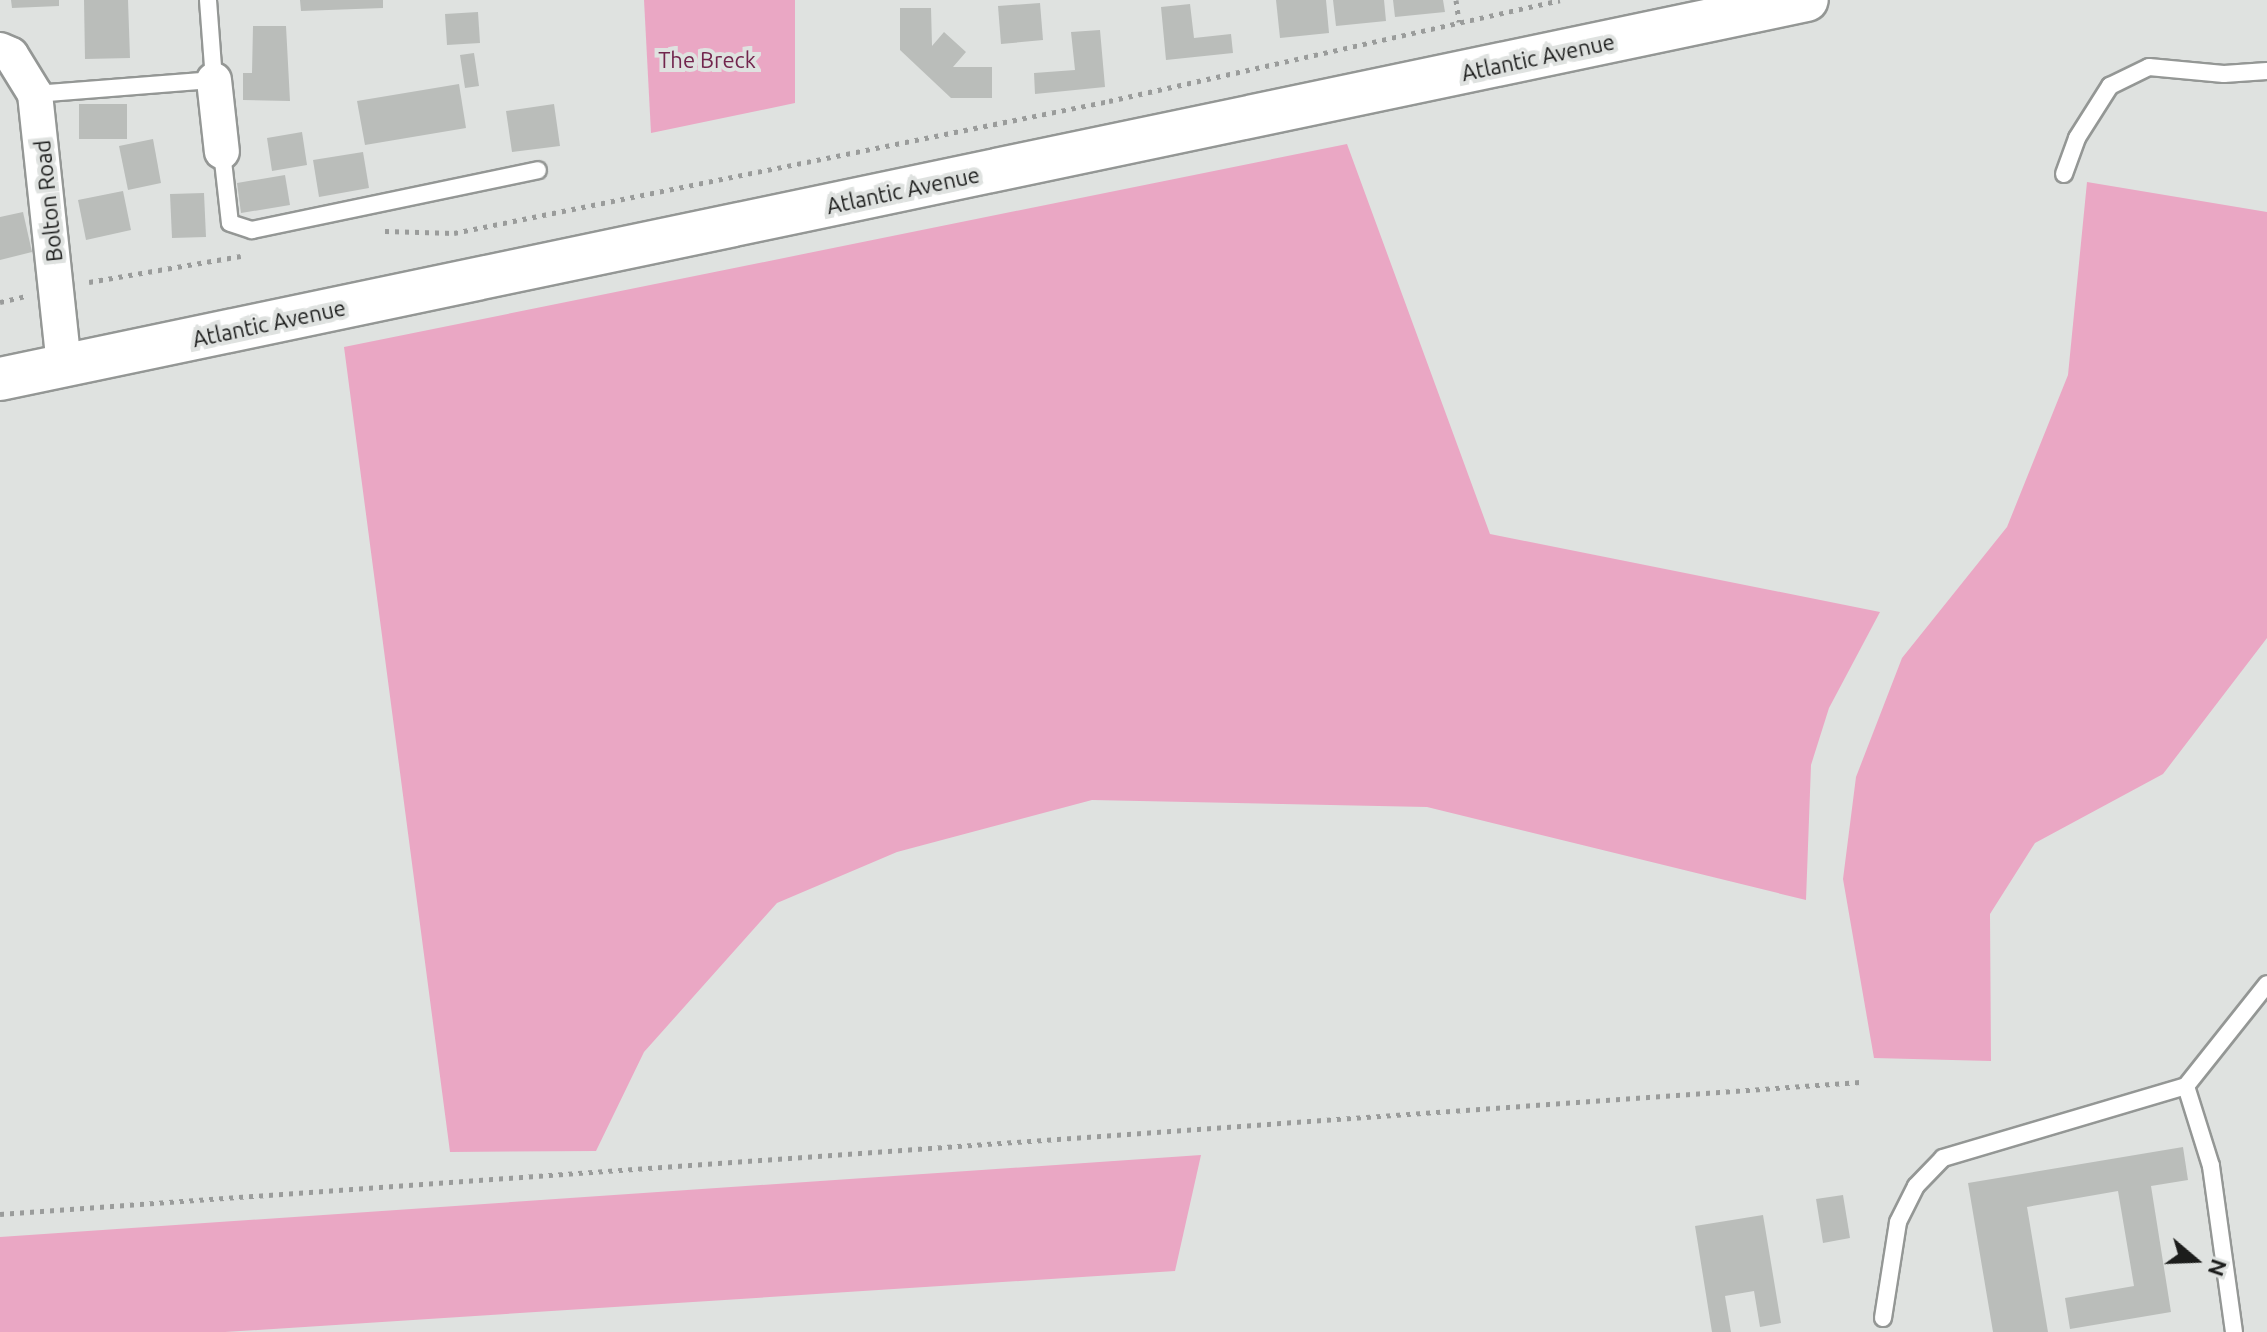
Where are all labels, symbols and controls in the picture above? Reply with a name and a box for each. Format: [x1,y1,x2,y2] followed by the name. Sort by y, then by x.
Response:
[1459,28,1617,86] street label: Atlantic Avenue
[658,47,756,73] park label: The Breck
[28,139,68,263] street label: Bolton Road
[824,161,982,219] street label: Atlantic Avenue
[190,294,348,352] street label: Atlantic Avenue
[2155,1220,2235,1300] north arrow
[2204,1256,2233,1280] text: N

